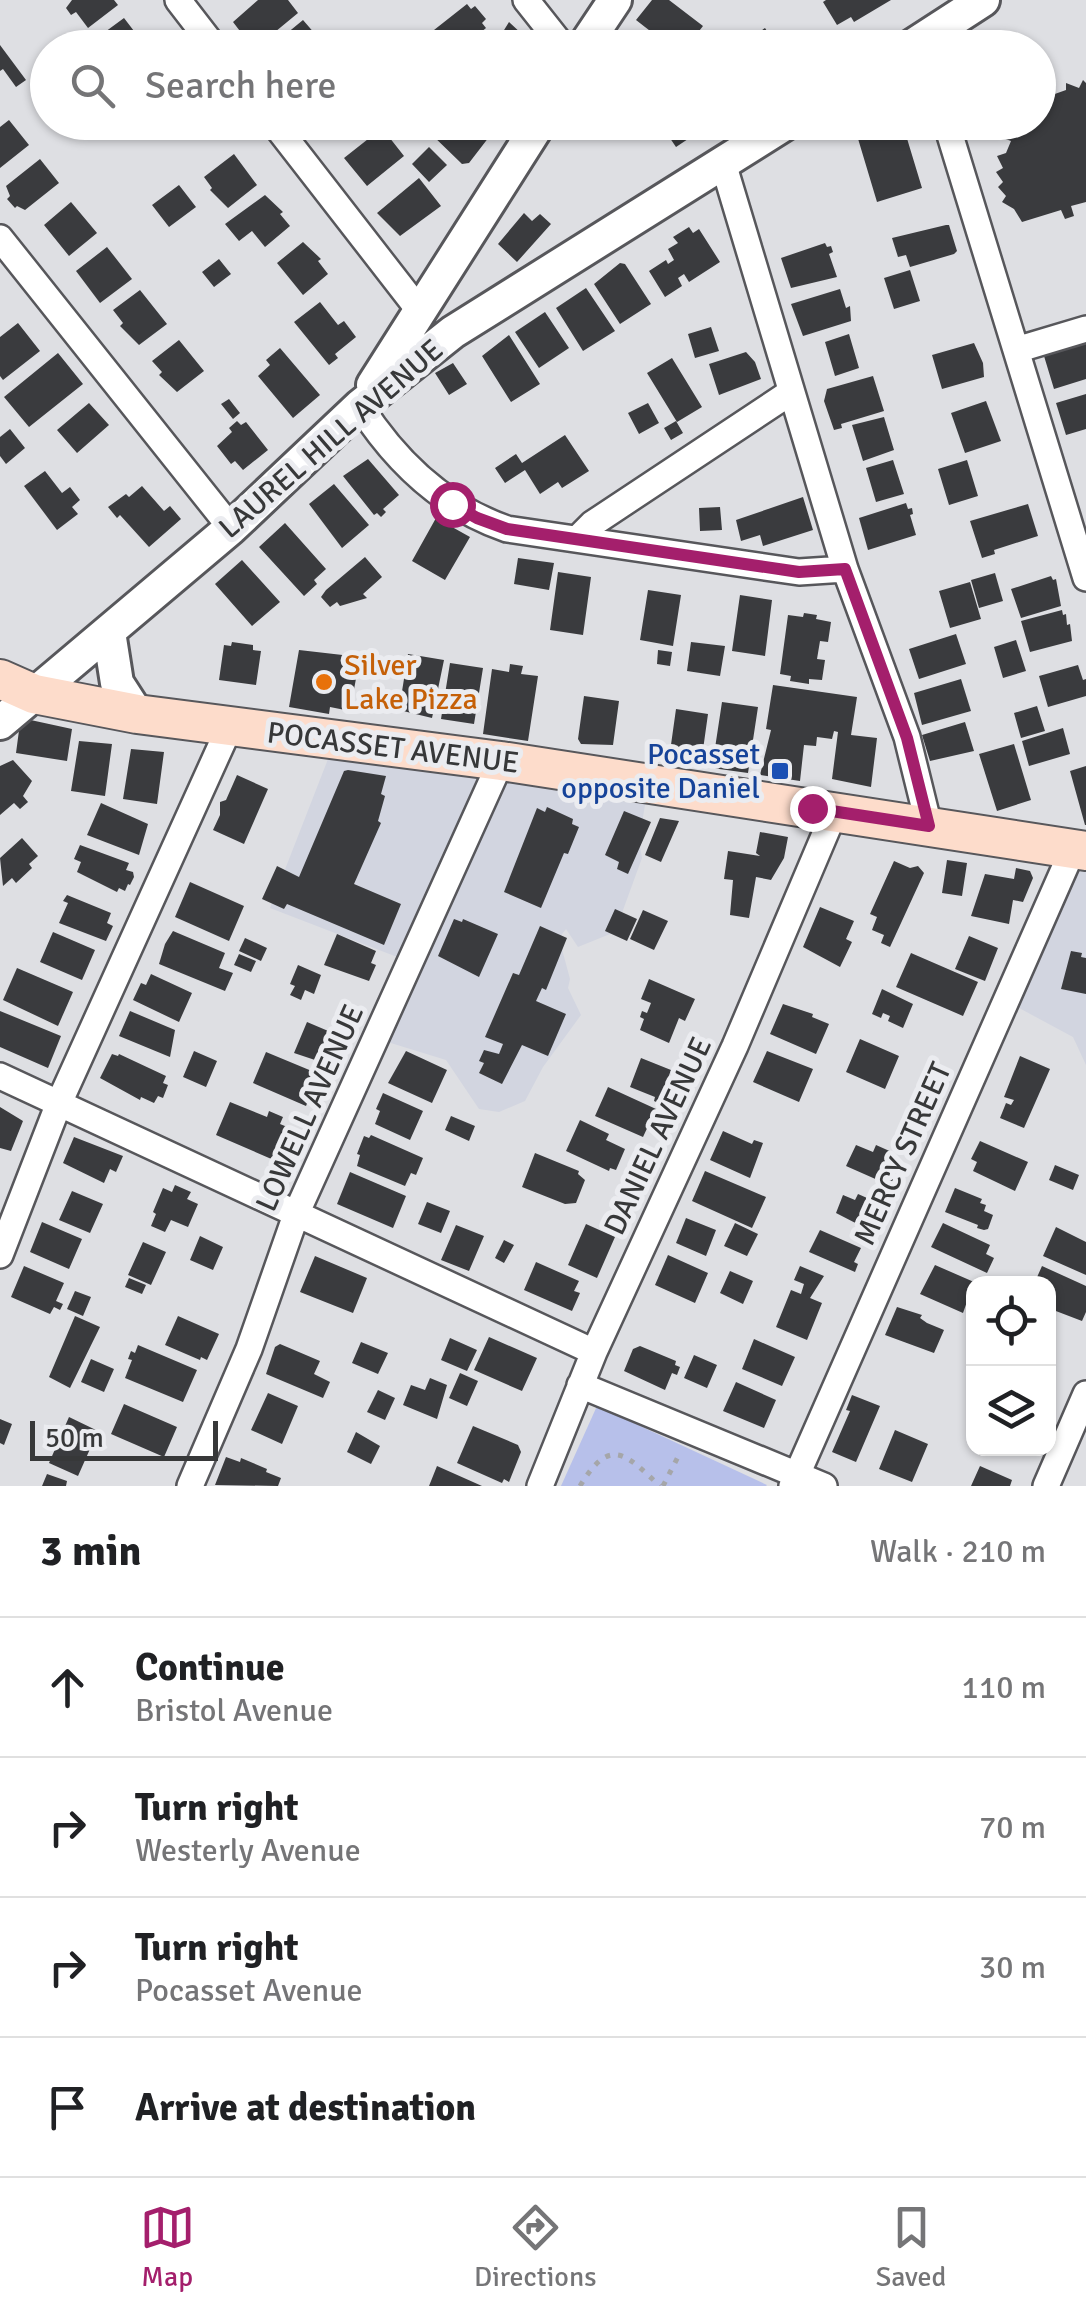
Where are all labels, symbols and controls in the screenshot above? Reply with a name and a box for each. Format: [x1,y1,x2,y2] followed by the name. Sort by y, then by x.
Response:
[30,30,1056,140] search box
[65,58,120,113] icon: search
[145,62,337,109] text: Search here
[211,332,451,546] street label: LAUREL HILL AVENUE
[430,482,476,528] route start
[344,647,478,718] place label: Silver Lake Pizza
[313,671,335,693] marker: Silver Lake Pizza
[265,714,521,782] street label: POCASSET AVENUE
[561,736,760,807] place label: Pocasset opposite Daniel
[769,760,791,782] marker: Pocasset opposite Daniel
[790,786,836,832] route end
[248,999,372,1217] street label: LOWELL AVENUE
[596,1031,720,1241] street label: DANIEL AVENUE
[846,1057,960,1251] street label: MERCY STREET
[966,1276,1056,1456] map controls
[966,1276,1056,1366] button: locate
[966,1366,1056,1456] button: layers
[30,1416,218,1460] scale bar
[45,1421,104,1455] text: 50 m
[40,1526,141,1577] text: 3 min
[870,1532,1046,1571] text: Walk · 210 m
[135,1644,285,1691] text: Continue
[40,1660,95,1715] icon: ahead
[962,1668,1046,1707] text: 110 m
[135,1691,333,1730] text: Bristol Avenue
[135,1784,299,1831] text: Turn right
[40,1800,95,1855] icon: right
[979,1808,1046,1847] text: 70 m
[135,1831,361,1870] text: Westerly Avenue
[135,1924,299,1971] text: Turn right
[40,1940,95,1995] icon: right
[979,1948,1046,1987] text: 30 m
[135,1971,363,2010] text: Pocasset Avenue
[40,2080,95,2135] icon: arrive
[135,2084,476,2131] text: Arrive at destination
[140,2200,195,2294] tab: Map
[474,2200,596,2294] tab: Directions
[876,2200,946,2294] tab: Saved

